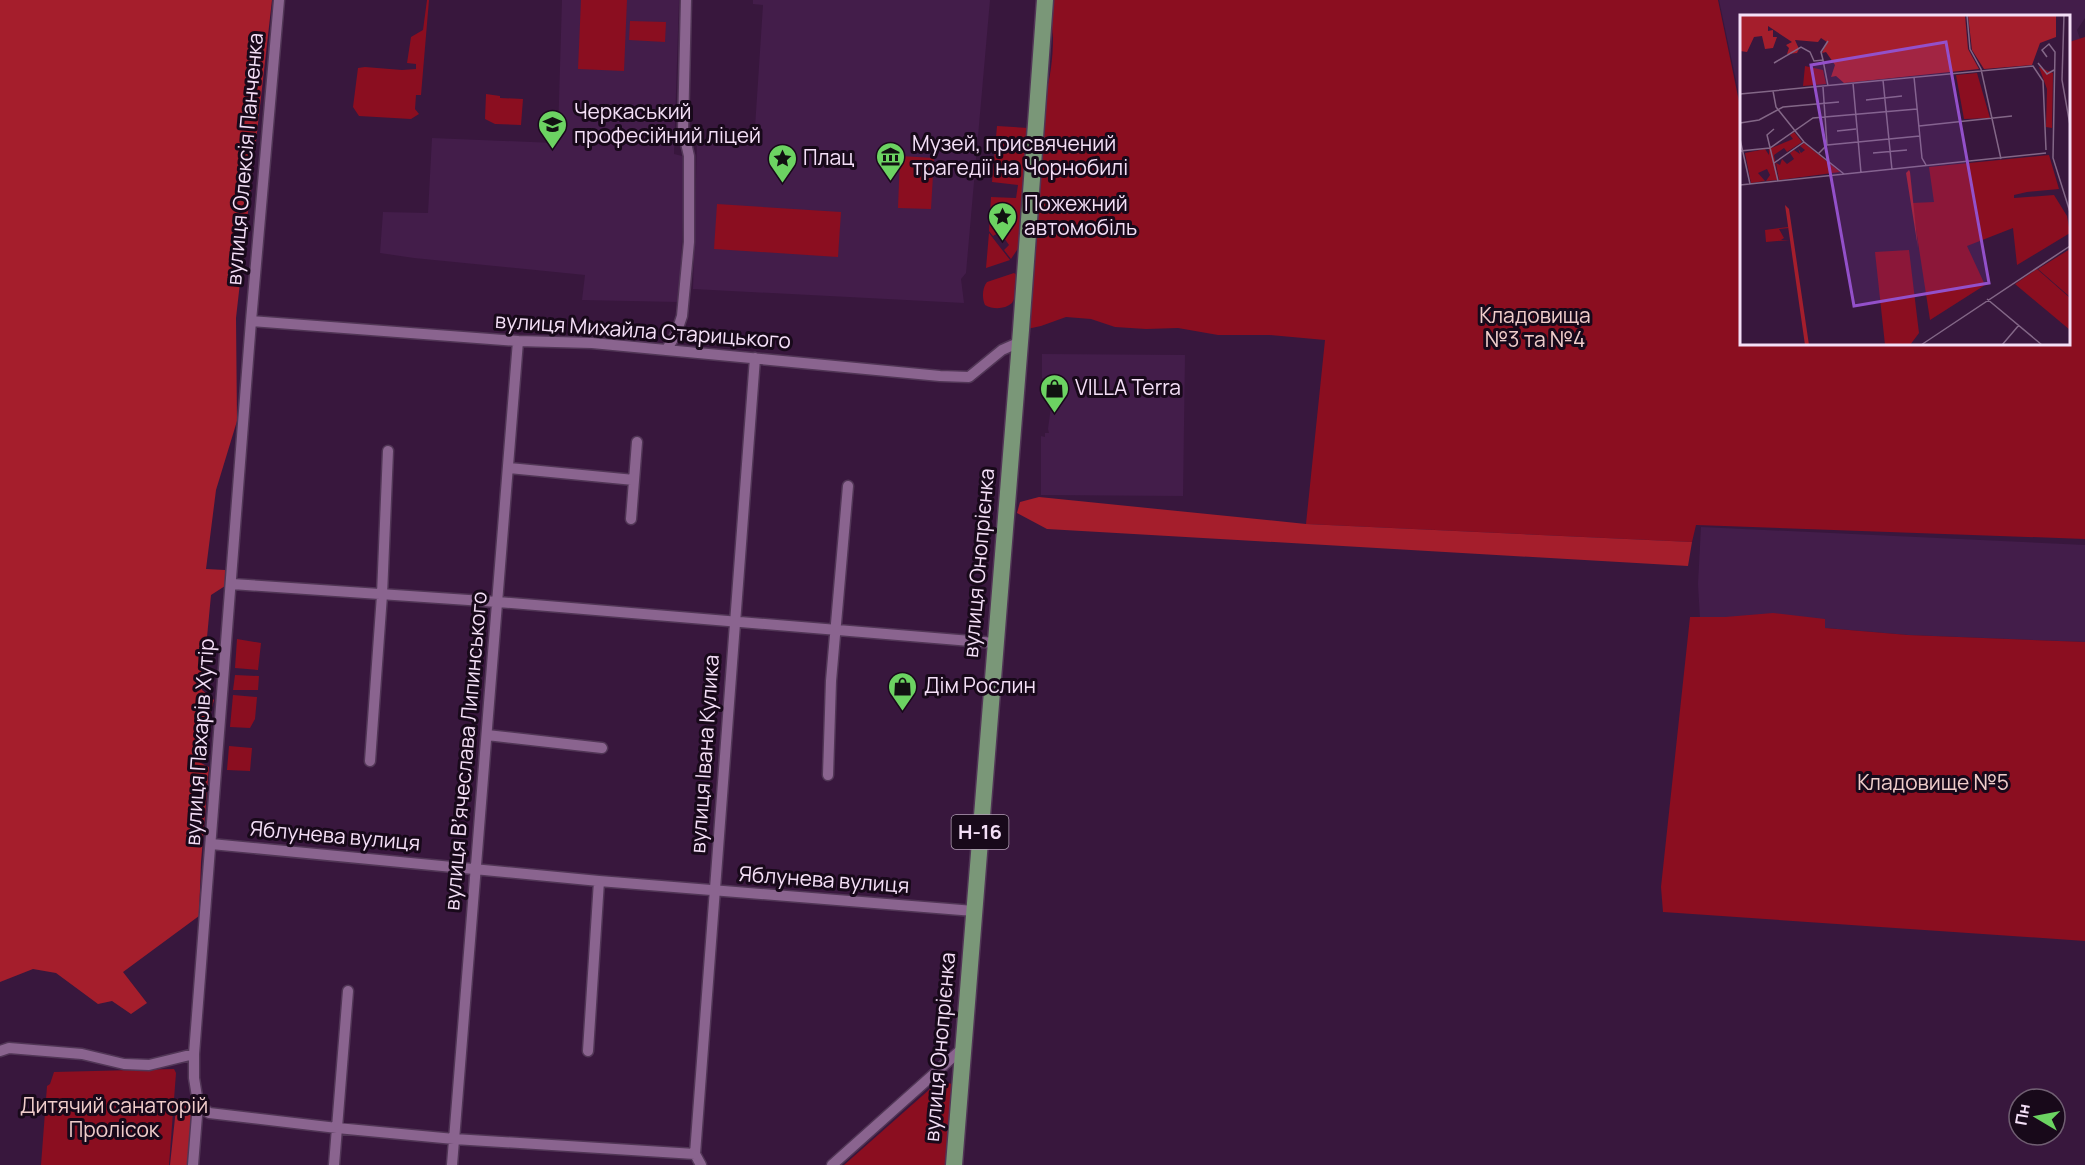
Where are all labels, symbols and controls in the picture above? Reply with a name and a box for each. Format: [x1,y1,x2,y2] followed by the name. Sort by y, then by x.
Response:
[1740,15,2070,345] inset map
[219,32,269,286] street label: вулиця Олексія Панченка
[574,97,761,149] place label: Черкаський професійний ліцей
[537,108,569,150] school or university icon: Черкаський професійний ліцей
[912,129,1128,181] place label: Музей, присвячений трагедії на Чорнобилі
[875,140,907,182] museum icon: Музей, присвячений трагедії на Чорнобилі
[766,142,798,184] place icon: Плац
[803,143,854,171] place label: Плац
[1024,189,1137,241] place label: Пожежний автомобіль
[987,200,1019,242] place icon: Пожежний автомобіль
[1479,301,1591,353] park label: Кладовища №3 та №4
[494,306,792,354] street label: вулиця Михайла Старицького
[1038,372,1070,414] shop icon: VILLA Terra
[1075,373,1181,401] place label: VILLA Terra
[956,467,1000,659] street label: вулиця Онопрієнка
[437,590,493,912] street label: вулиця Вʼячеслава Липинського
[178,637,220,847] street label: вулиця Пахарів Хутір
[683,654,725,854] street label: вулиця Івана Кулика
[887,670,919,712] shop icon: Дім Рослин
[924,671,1036,699] place label: Дім Рослин
[1857,768,2009,796] park label: Кладовище №5
[249,814,421,856] street label: Яблунева вулиця
[952,815,1008,849] road number: Н-16
[738,859,910,899] street label: Яблунева вулиця
[917,951,961,1143] street label: вулиця Онопрієнка
[2007,1087,2067,1147] north arrow
[20,1091,208,1143] park label: Дитячий санаторій Пролісок
[2010,1102,2035,1127] text: Пн

